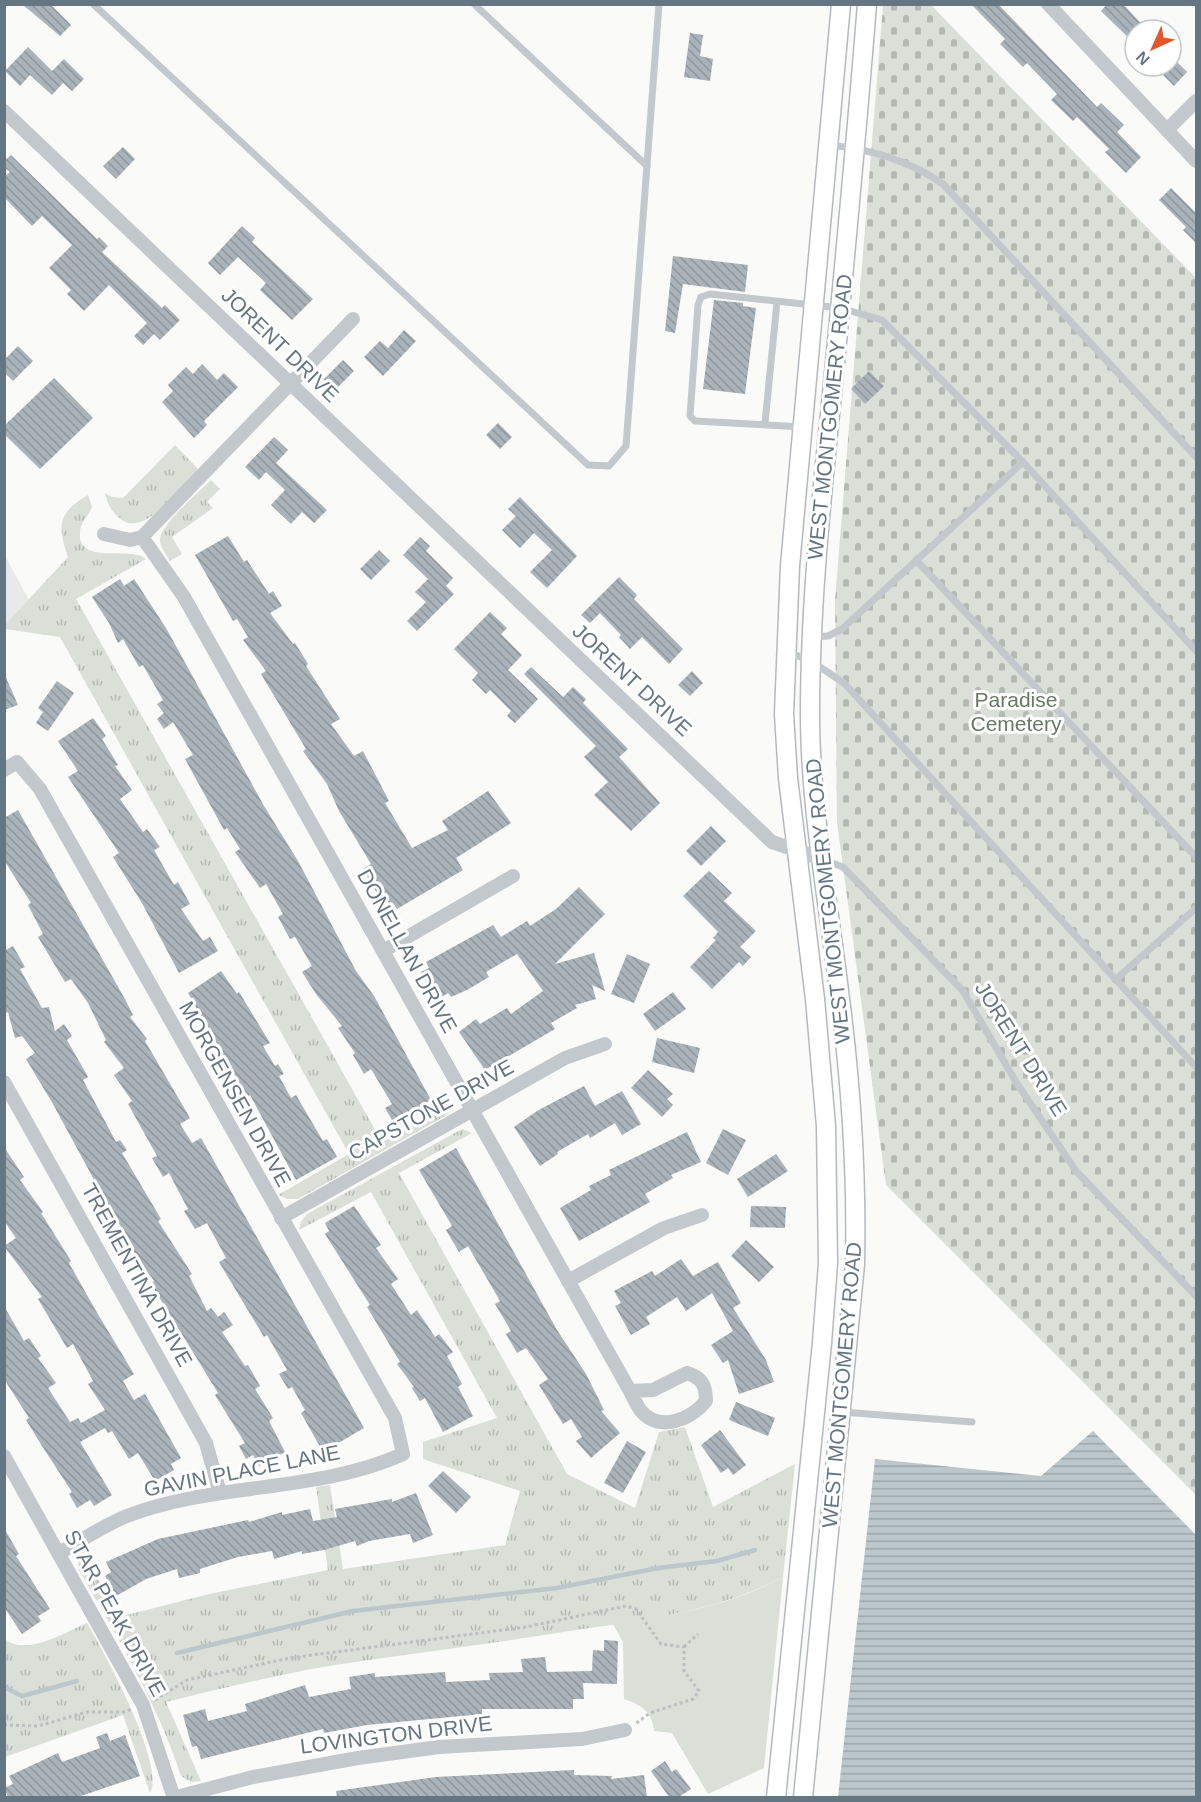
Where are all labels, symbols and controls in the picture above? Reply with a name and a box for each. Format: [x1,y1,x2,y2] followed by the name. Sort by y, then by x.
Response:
[1123,18,1183,78] north arrow
[1133,48,1153,68] text: N
[803,273,856,561] street label: WEST MONTGOMERY ROAD
[217,283,344,406] street label: JORENT DRIVE
[568,619,696,740] street label: JORENT DRIVE
[970,688,1062,735] park label: Paradise Cemetery
[801,757,854,1045] street label: WEST MONTGOMERY ROAD
[353,865,462,1036] street label: DONELLAN DRIVE
[971,977,1072,1120] street label: JORENT DRIVE
[175,997,296,1190] street label: MORGENSEN DRIVE
[344,1055,517,1165] street label: CAPSTONE DRIVE
[78,1179,197,1370] street label: TREMENTINA DRIVE
[818,1241,865,1529] street label: WEST MONTGOMERY ROAD
[142,1440,342,1501] street label: GAVIN PLACE LANE
[60,1526,171,1700] street label: STAR PEAK DRIVE
[299,1711,493,1758] street label: LOVINGTON DRIVE

